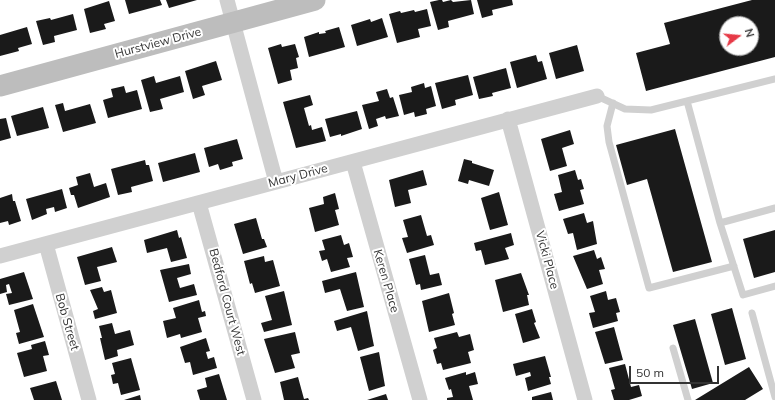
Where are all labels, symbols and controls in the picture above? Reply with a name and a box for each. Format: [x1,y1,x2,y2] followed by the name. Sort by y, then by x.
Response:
[719,16,759,56] north arrow
[113,25,203,61] street label: Hurstview Drive
[742,27,757,39] text: N
[267,161,329,191] street label: Mary Drive
[532,229,562,291] street label: Vicki Place
[206,247,248,357] street label: Bedford Court West
[370,248,402,314] street label: Keren Place
[52,292,82,352] street label: Bob Street
[631,358,721,384] scale bar
[636,365,664,380] text: 50 m

